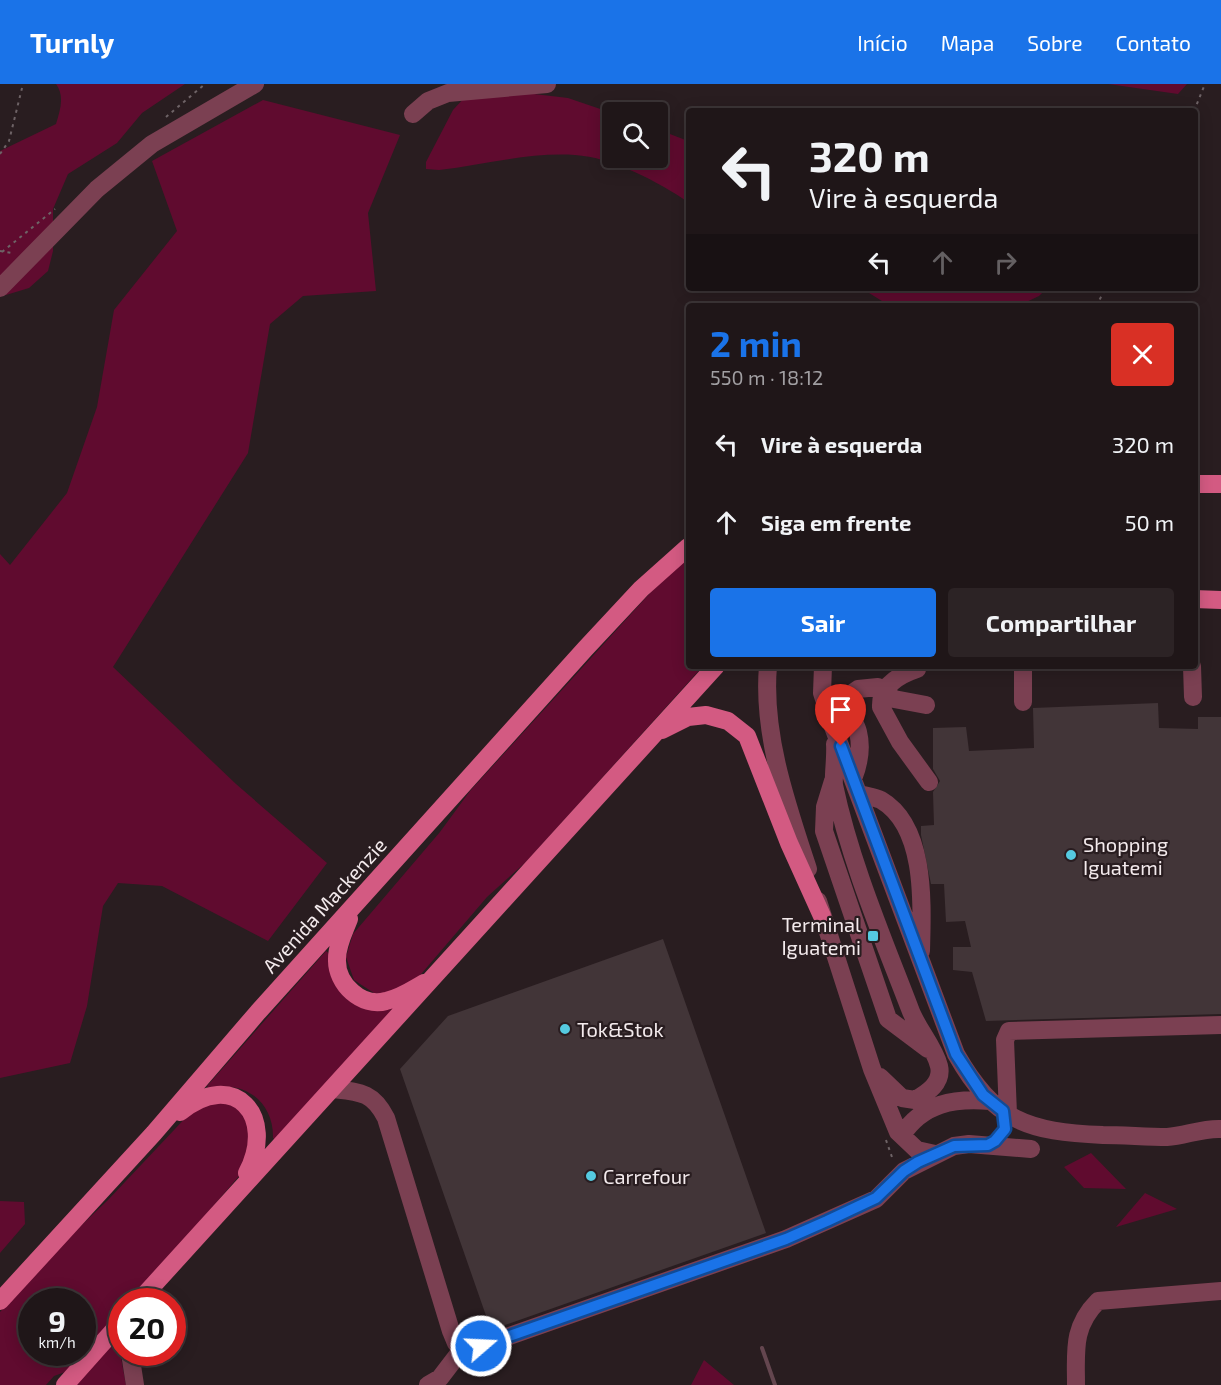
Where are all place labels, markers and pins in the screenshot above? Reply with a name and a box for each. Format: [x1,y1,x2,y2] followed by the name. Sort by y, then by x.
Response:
[815,684,866,746] pin
[1083,832,1168,879] place label: Shopping Iguatemi
[1064,848,1078,862] marker: Shopping Iguatemi
[781,912,861,959] place label: Terminal Iguatemi
[866,929,880,943] marker: Terminal Iguatemi
[577,1017,664,1041] place label: Tok&Stok
[558,1022,572,1036] marker: Tok&Stok
[603,1164,690,1188] place label: Carrefour
[584,1169,598,1183] marker: Carrefour

